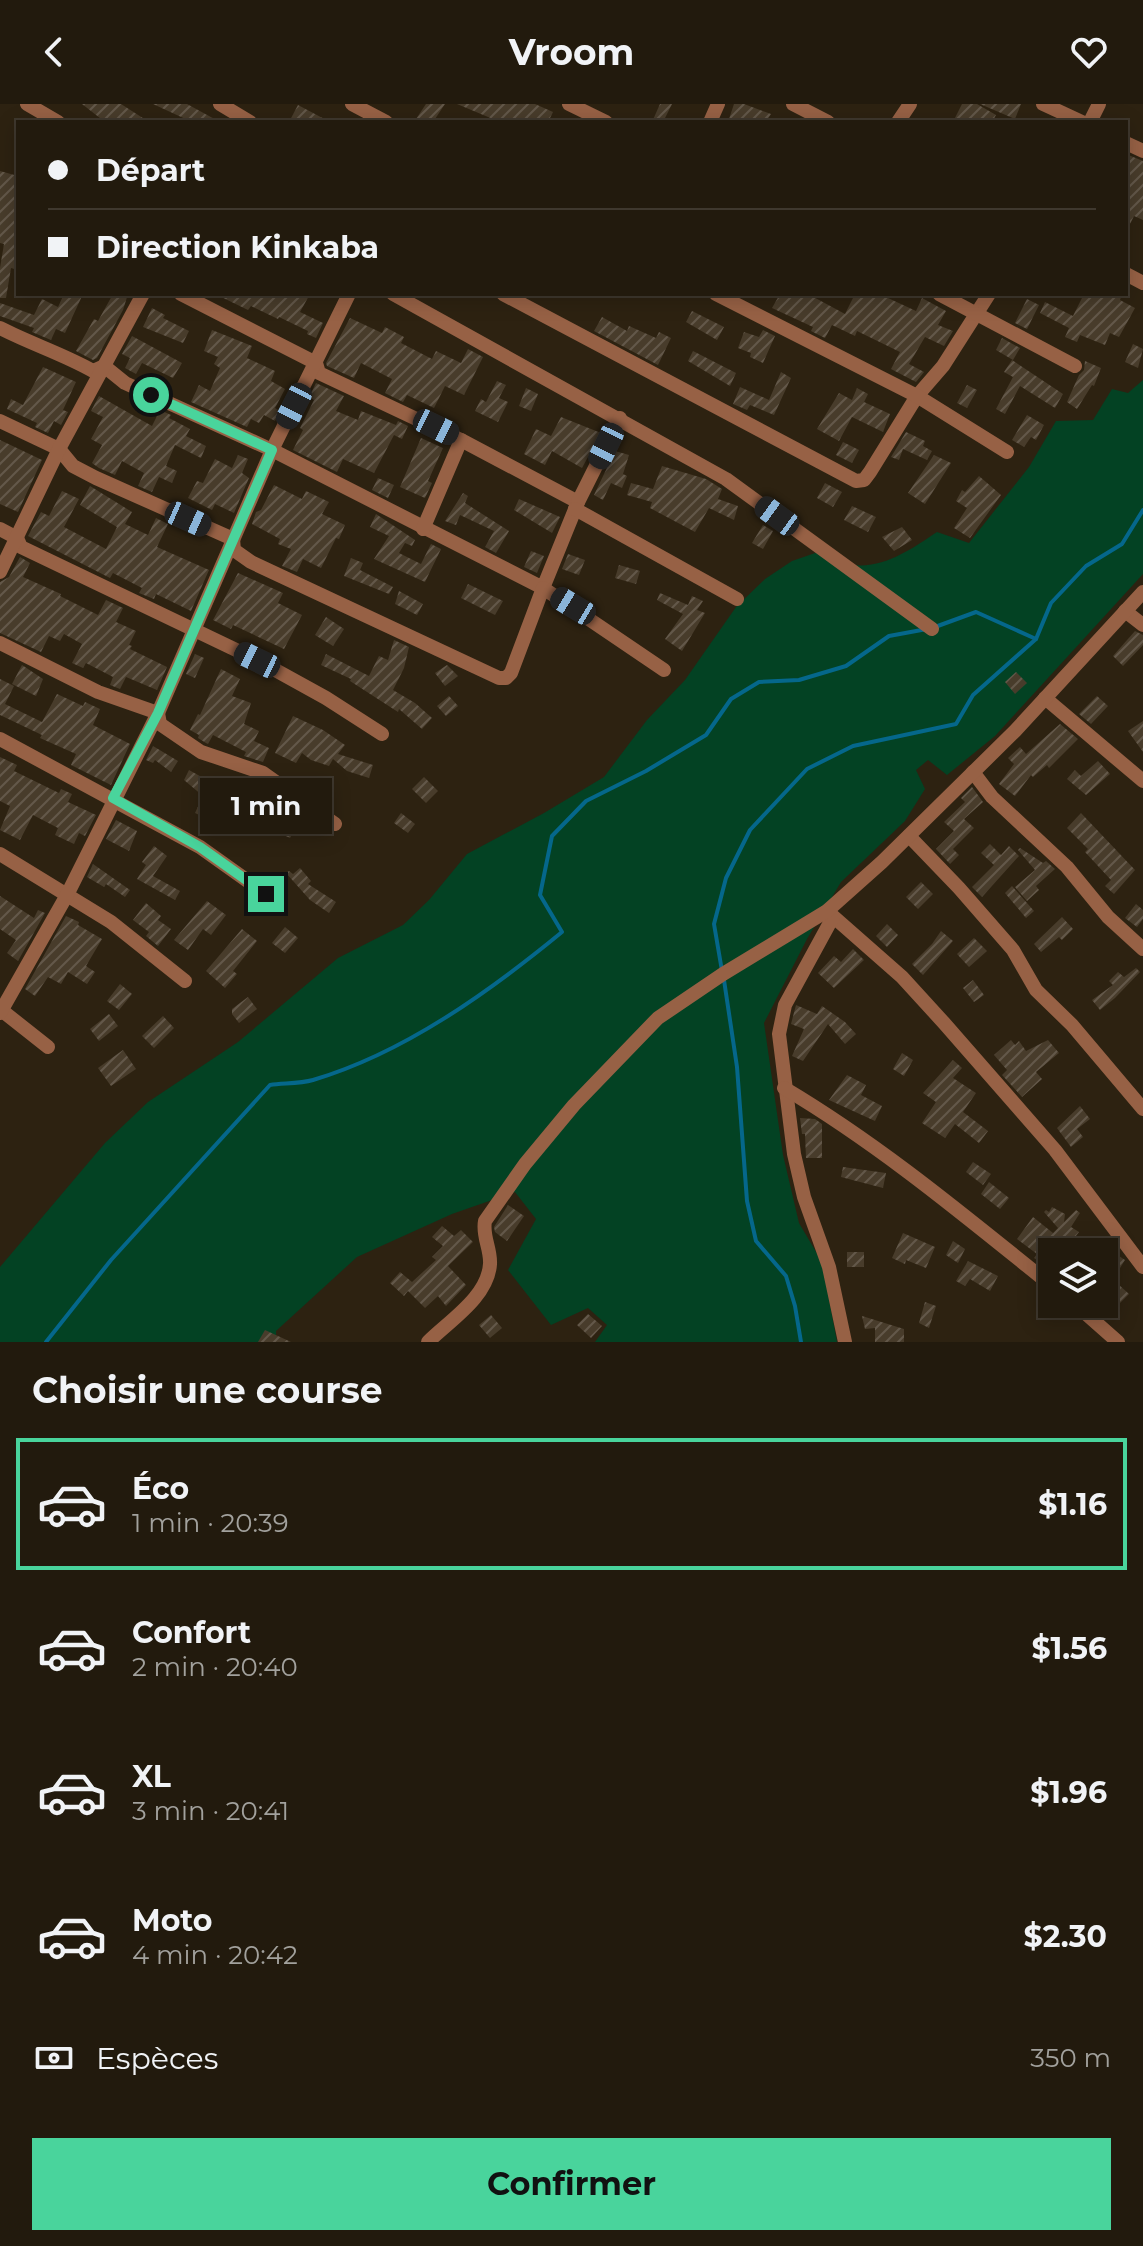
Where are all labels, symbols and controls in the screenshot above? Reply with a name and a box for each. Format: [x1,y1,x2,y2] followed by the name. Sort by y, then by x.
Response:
[32,30,76,74] icon: back
[509,30,634,74] text: Vroom
[1067,30,1111,74] icon: heart
[96,152,205,189] text: Départ
[96,229,379,266] text: Direction Kinkaba
[133,377,169,413] route start
[272,379,316,433] car
[409,406,463,448] car
[585,419,627,473] car
[751,492,803,540] car
[161,498,215,540] car
[546,583,600,629] car
[230,639,284,681] car
[200,778,332,834] callout: 1 min
[231,790,301,822] text: 1 min
[248,876,284,912] route end
[1038,1238,1118,1318] map controls
[1038,1238,1118,1318] button: layers
[32,1368,383,1412] text: Choisir une course
[36,1468,108,1540] icon: car
[132,1470,189,1507] text: Éco
[1038,1486,1107,1523] text: $1.16
[132,1507,288,1539] text: 1 min · 20:39
[36,1612,108,1684] icon: car
[132,1614,251,1651] text: Confort
[1032,1630,1107,1667] text: $1.56
[132,1651,298,1683] text: 2 min · 20:40
[36,1756,108,1828] icon: car
[132,1758,171,1795] text: XL
[1030,1774,1107,1811] text: $1.96
[132,1795,289,1827] text: 3 min · 20:41
[36,1900,108,1972] icon: car
[132,1902,213,1939] text: Moto
[1024,1918,1107,1955] text: $2.30
[132,1939,298,1971] text: 4 min · 20:42
[32,2036,76,2080] icon: cash
[96,2040,218,2077] text: Espèces
[1030,2042,1111,2074] text: 350 m
[32,2138,1111,2230] button: Confirmer

